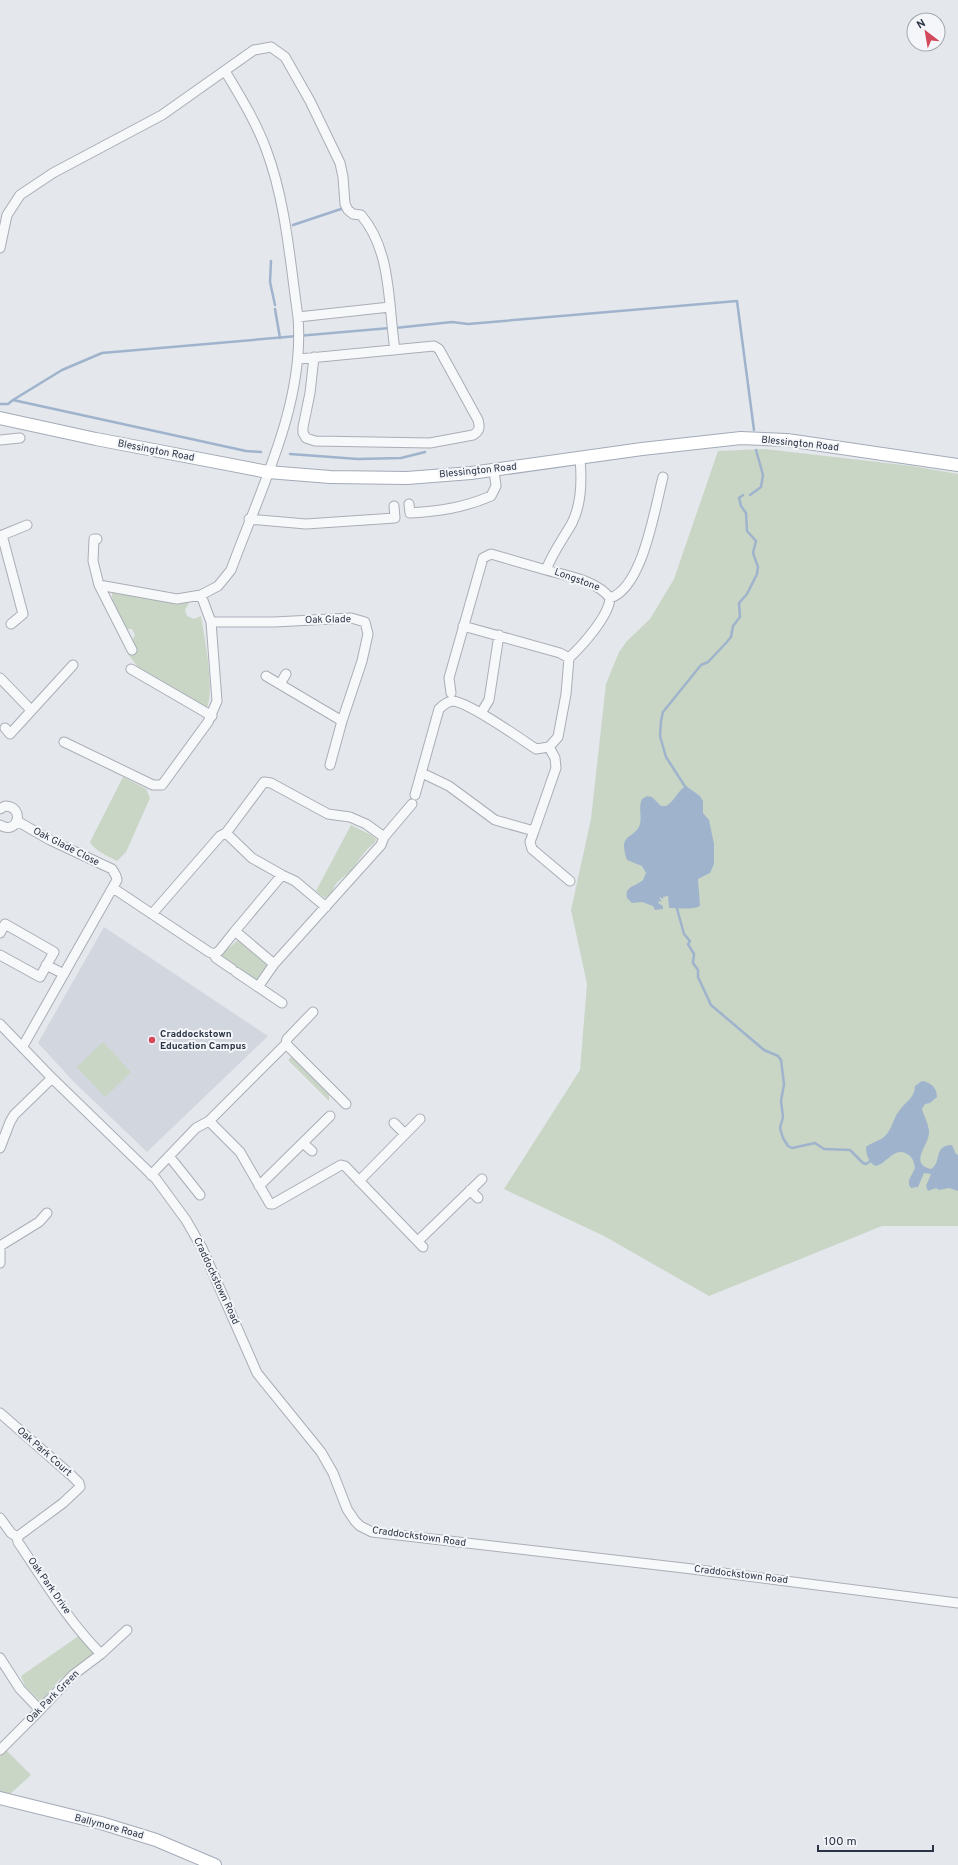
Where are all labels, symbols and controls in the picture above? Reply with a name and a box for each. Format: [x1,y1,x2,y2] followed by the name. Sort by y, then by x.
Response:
[906,12,946,52] north arrow
[914,16,928,32] text: N
[760,433,840,455] street label: Blessington Road
[116,437,196,465] street label: Blessington Road
[438,460,518,482] street label: Blessington Road
[552,566,602,594] street label: Longstone
[305,613,351,627] street label: Oak Glade
[31,825,101,869] street label: Oak Glade Close
[160,1028,246,1053] place label: Craddockstown Education Campus
[147,1035,157,1045] marker: Craddockstown Education Campus
[190,1235,242,1327] street label: Craddockstown Road
[14,1425,74,1480] street label: Oak Park Court
[371,1524,467,1550] street label: Craddockstown Road
[25,1555,73,1617] street label: Oak Park Drive
[693,1563,789,1587] street label: Craddockstown Road
[24,1668,82,1726] street label: Oak Park Green
[73,1812,145,1842] street label: Ballymore Road
[818,1827,933,1853] scale bar
[824,1834,857,1850] text: 100 m

